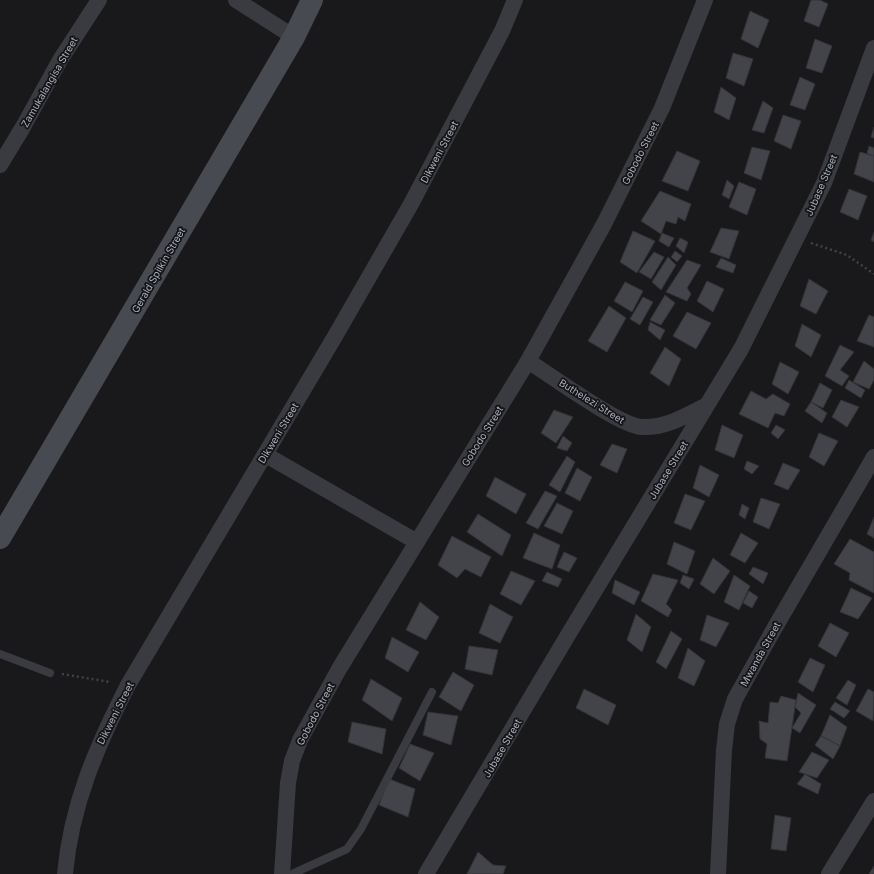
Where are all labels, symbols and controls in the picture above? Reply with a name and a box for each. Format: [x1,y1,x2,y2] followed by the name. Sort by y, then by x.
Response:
[18,34,80,129] street label: Zamukalangisa Street
[418,118,461,185] street label: Dikweni Street
[619,119,661,186] street label: Gobodo Street
[803,152,840,218] street label: Jubase Street
[129,225,188,315] street label: Gerald Spilkin Street
[557,376,627,426] street label: Buthelezi Street
[255,400,301,465] street label: Dikweni Street
[459,403,506,468] street label: Gobodo Street
[646,438,690,501] street label: Jubase Street
[737,619,783,688] street label: Mwanda Street
[94,679,136,746] street label: Dikweni Street
[294,680,337,747] street label: Gobodo Street
[480,716,524,779] street label: Jubase Street

